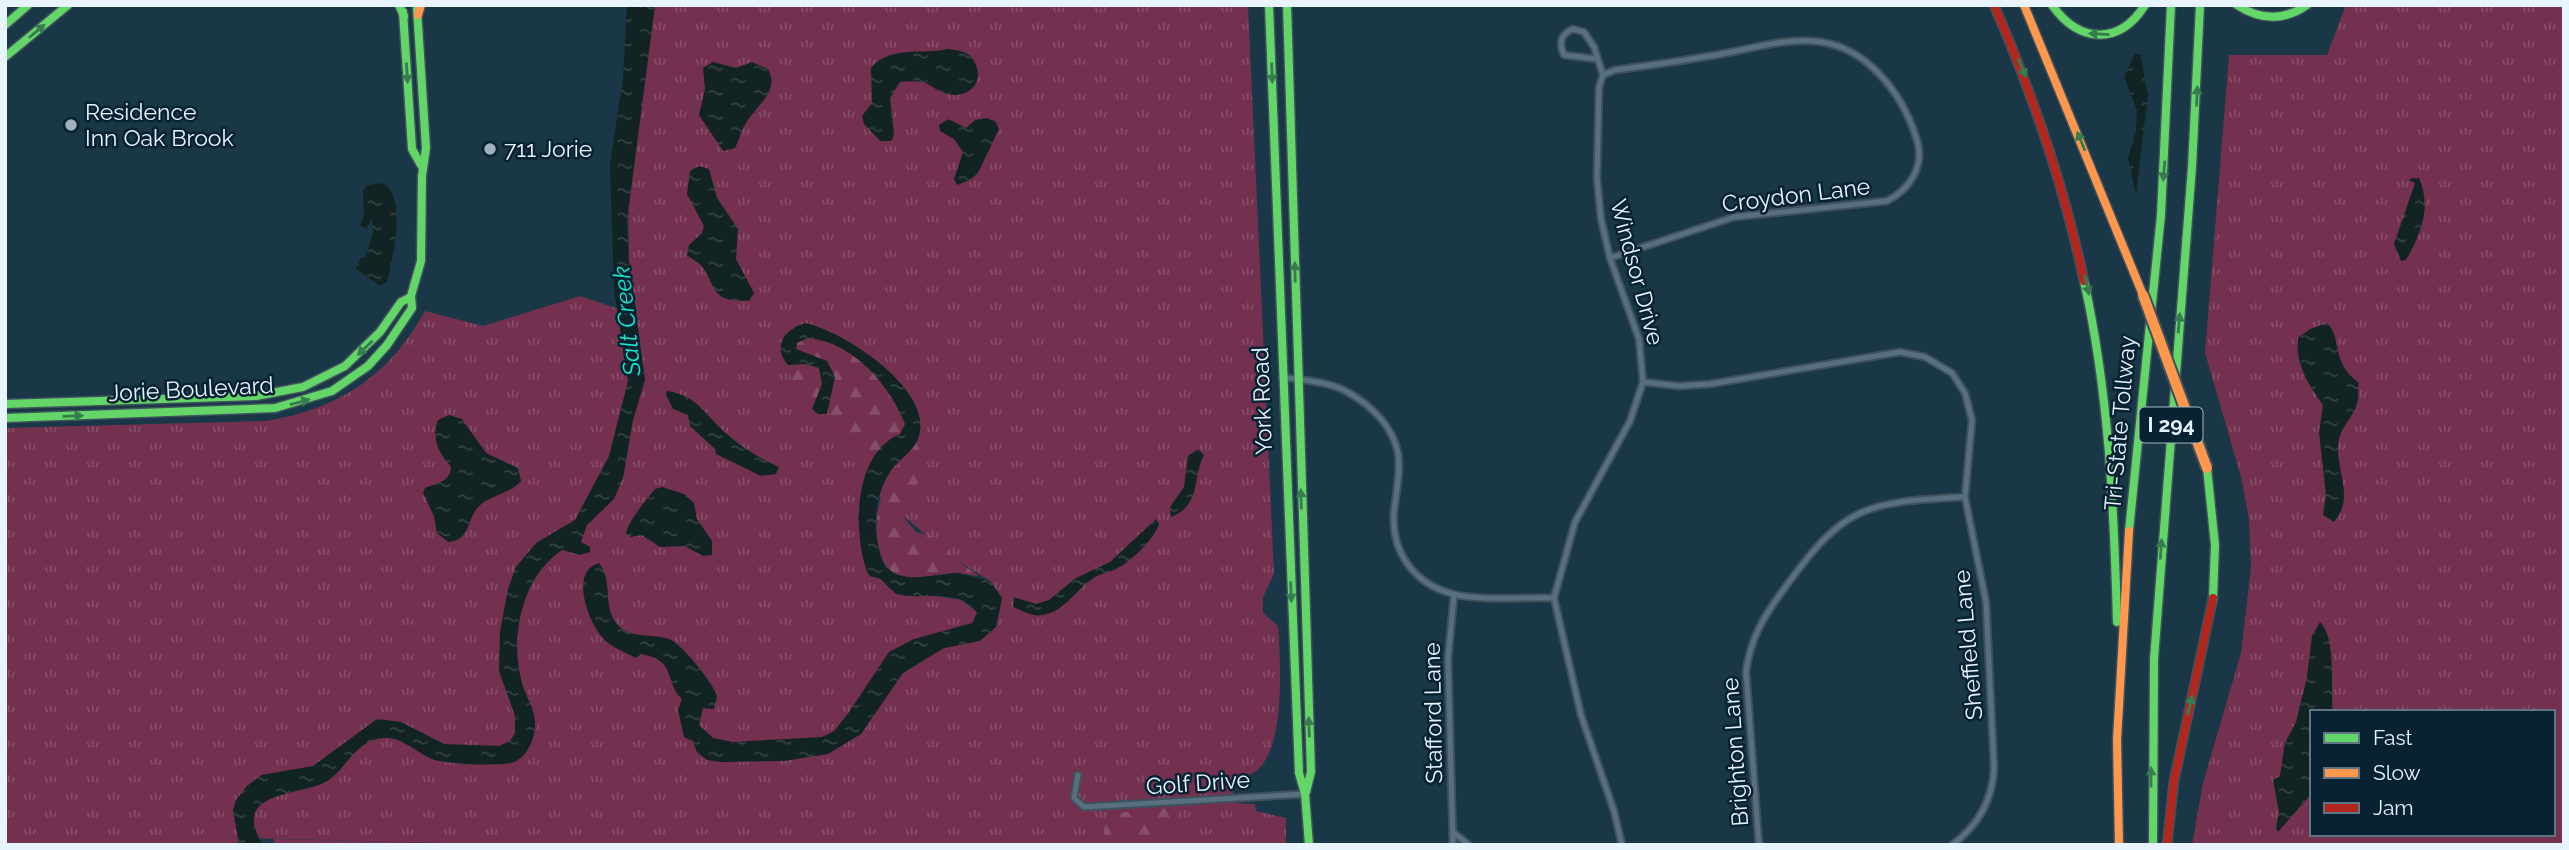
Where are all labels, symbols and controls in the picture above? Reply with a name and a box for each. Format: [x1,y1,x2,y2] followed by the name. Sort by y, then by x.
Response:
[28,24,45,39] one-way arrow
[2088,29,2110,40] one-way arrow
[2016,57,2027,78] one-way arrow
[402,63,413,85] one-way arrow
[1266,63,1277,85] one-way arrow
[2191,85,2202,107] one-way arrow
[85,98,234,151] place label: Residence Inn Oak Brook
[63,117,79,133] marker: Residence Inn Oak Brook
[2075,130,2086,151] one-way arrow
[504,135,592,162] place label: 711 Jorie
[482,141,498,157] marker: 711 Jorie
[2158,160,2169,182] one-way arrow
[1720,172,1871,217] street label: Croydon Lane
[1605,196,1670,348] street label: Windsor Drive
[1290,261,1301,283] one-way arrow
[606,264,647,379] water label: Salt Creek
[2082,274,2093,296] one-way arrow
[2174,311,2185,333] one-way arrow
[2098,335,2141,511] street label: Tri-State Tollway
[356,340,373,357] one-way arrow
[1246,347,1277,455] street label: York Road
[108,371,274,406] street label: Jorie Boulevard
[289,396,311,407] one-way arrow
[2140,408,2202,442] road number: I 294
[63,410,85,421] one-way arrow
[1296,488,1307,510] one-way arrow
[2156,538,2167,560] one-way arrow
[1947,569,1988,721] street label: Sheffield Lane
[1286,581,1297,603] one-way arrow
[1418,642,1447,784] street label: Stafford Lane
[1716,677,1753,827] street label: Brighton Lane
[2184,694,2195,716] one-way arrow
[2310,710,2555,836] legend
[1304,715,1315,737] one-way arrow
[2373,725,2413,750] text: Fast
[2373,760,2421,785] text: Slow
[1145,765,1251,800] street label: Golf Drive
[2145,765,2157,787] one-way arrow
[2373,795,2414,820] text: Jam

